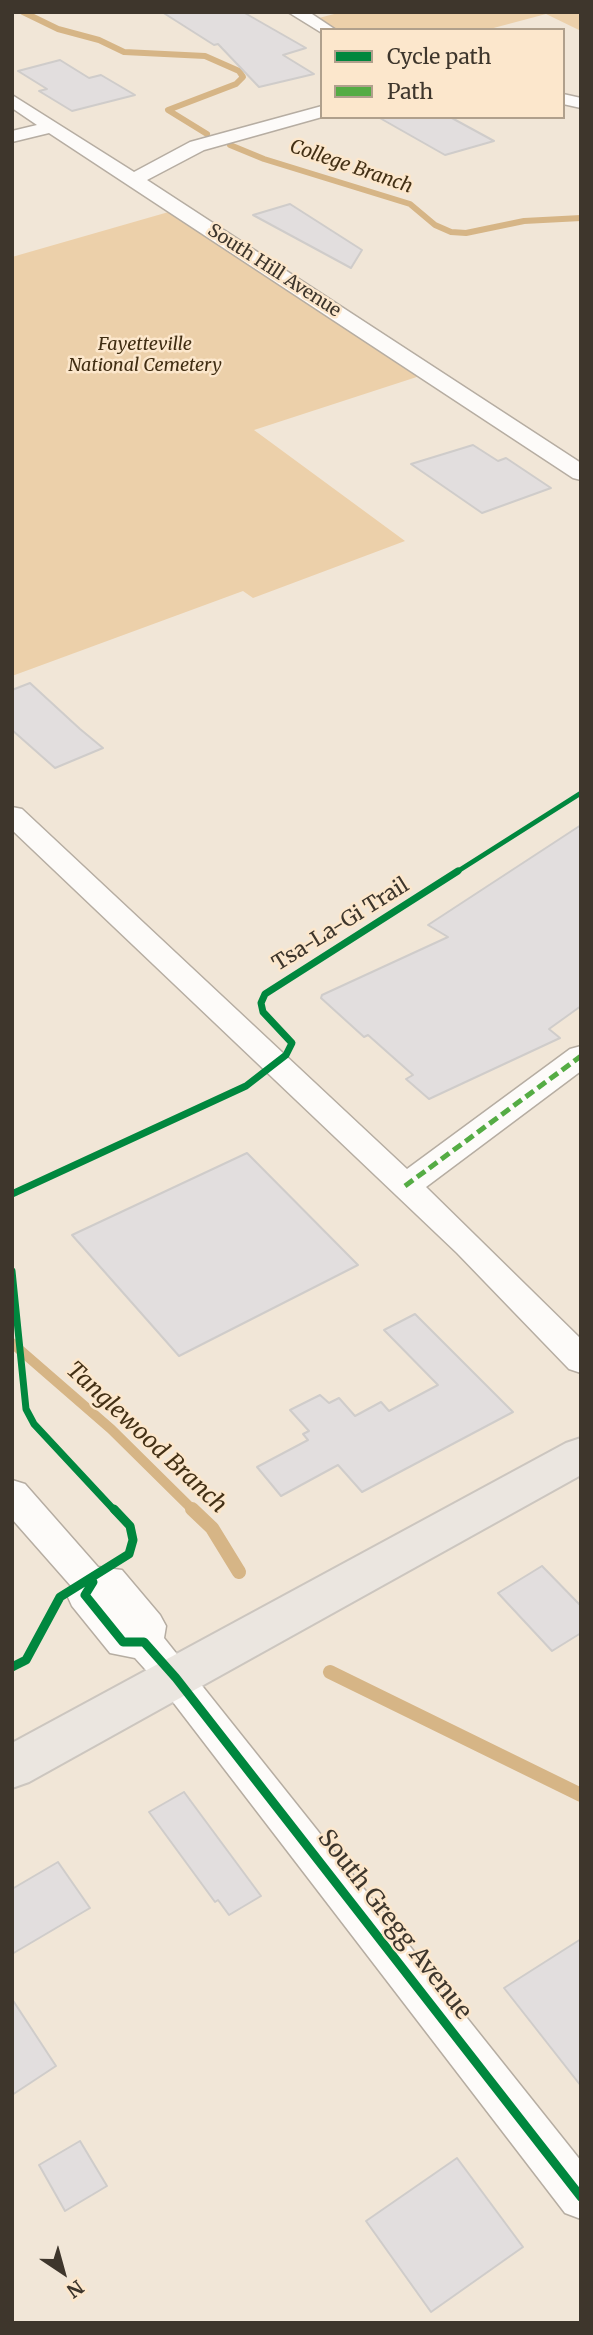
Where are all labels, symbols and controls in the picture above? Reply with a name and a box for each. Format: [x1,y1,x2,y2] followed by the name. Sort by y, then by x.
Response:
[320,28,565,119] legend
[387,43,491,70] text: Cycle path
[387,78,433,105] text: Path
[287,135,415,199] water label: College Branch
[203,220,345,322] street label: South Hill Avenue
[68,334,222,376] park label: Fayetteville National Cemetery
[268,873,414,977] street label: Tsa-La-Gi Trail
[60,1357,232,1519] water label: Tanglewood Branch
[311,1824,477,2026] street label: South Gregg Avenue
[28,2237,98,2307] north arrow
[62,2275,88,2303] text: N

